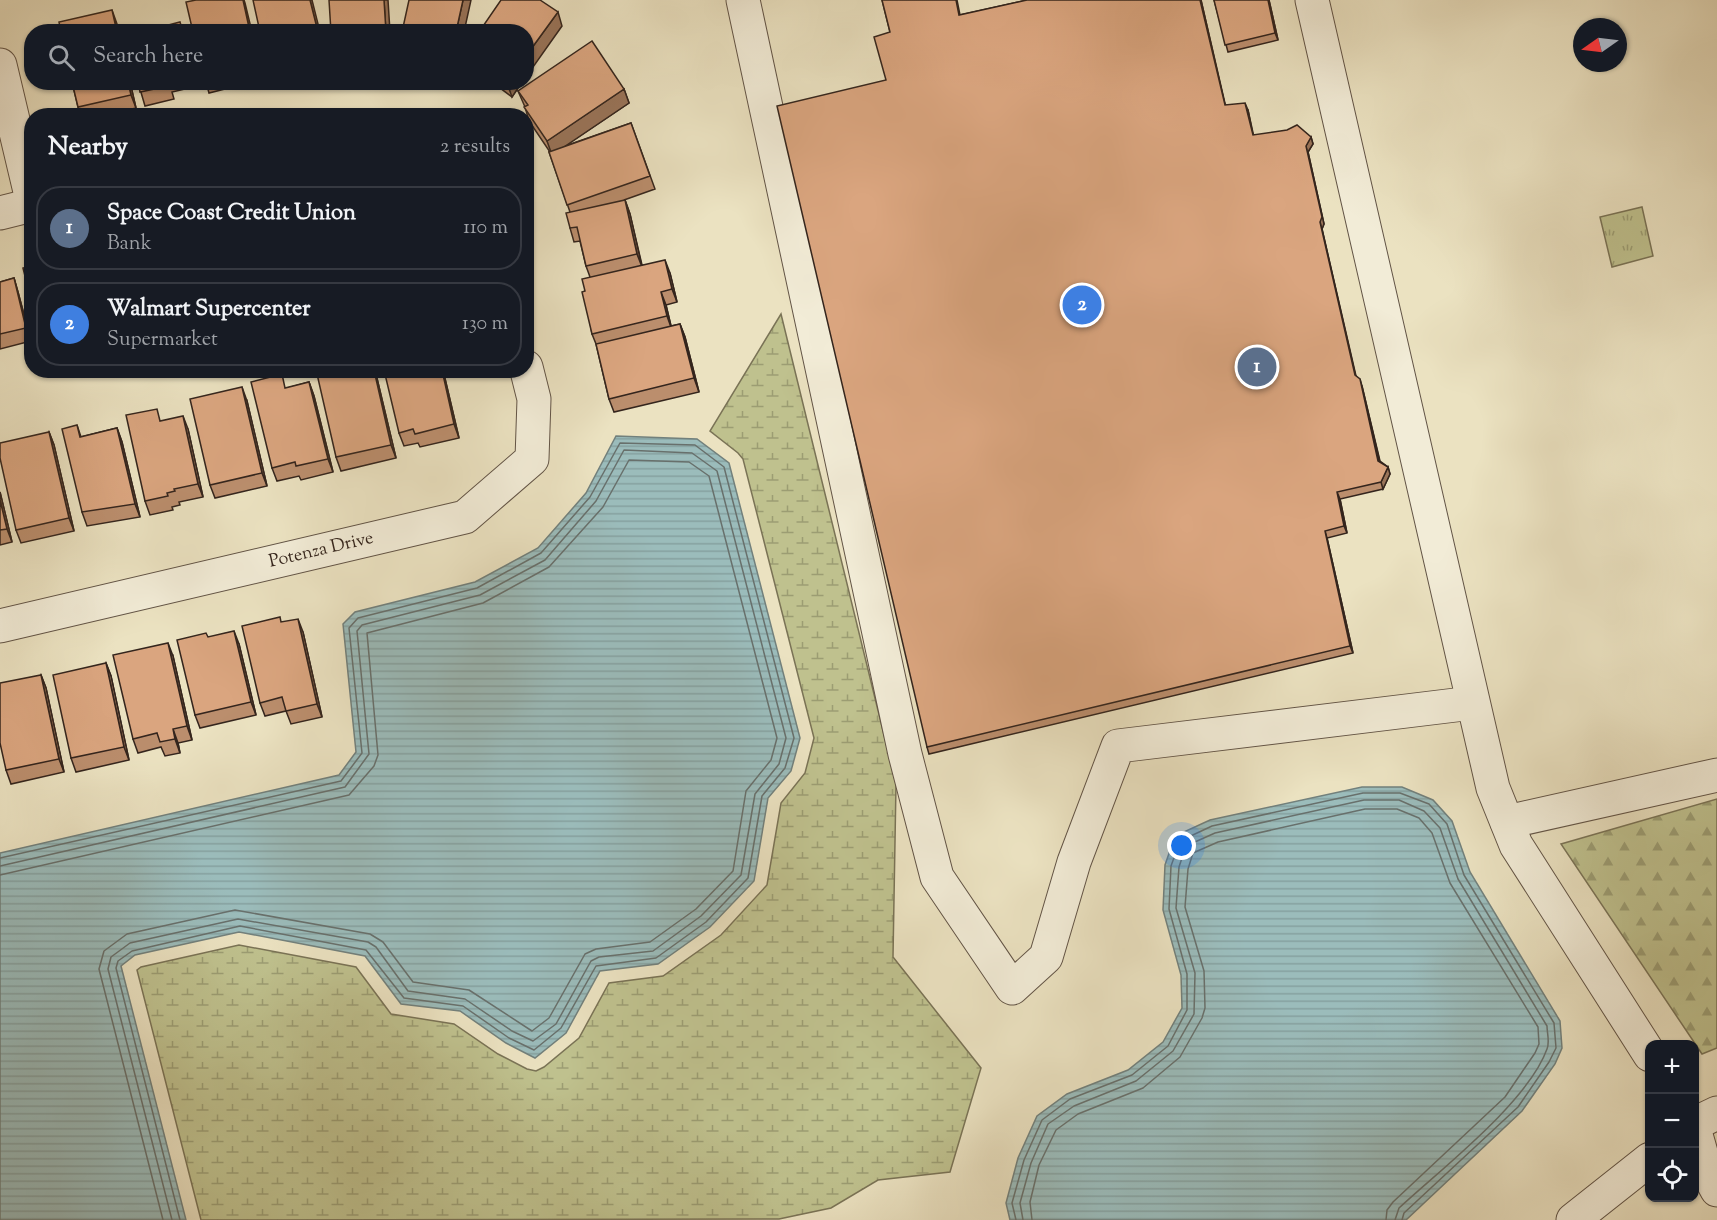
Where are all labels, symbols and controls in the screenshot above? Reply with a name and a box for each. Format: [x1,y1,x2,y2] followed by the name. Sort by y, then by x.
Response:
[1573,18,1627,72] north arrow
[24,24,534,90] search box
[45,41,78,74] icon: search
[93,41,203,73] text: Search here
[48,129,128,166] text: Nearby
[440,133,510,162] text: 2 results
[107,198,356,230] text: Space Coast Credit Union
[66,214,73,243] text: 1
[463,214,508,243] text: 110 m
[107,230,152,259] text: Bank
[1062,282,1102,328] pin: 2
[107,294,310,326] text: Walmart Supercenter
[65,310,74,339] text: 2
[462,310,508,339] text: 130 m
[107,326,218,355] text: Supermarket
[1238,344,1276,389] pin: 1
[266,526,376,576] street label: Potenza Drive
[1167,831,1196,860] your location
[1645,1040,1699,1202] map controls
[1645,1040,1699,1094] button: +
[1645,1094,1699,1148] button: −
[1645,1148,1699,1202] button: locate

